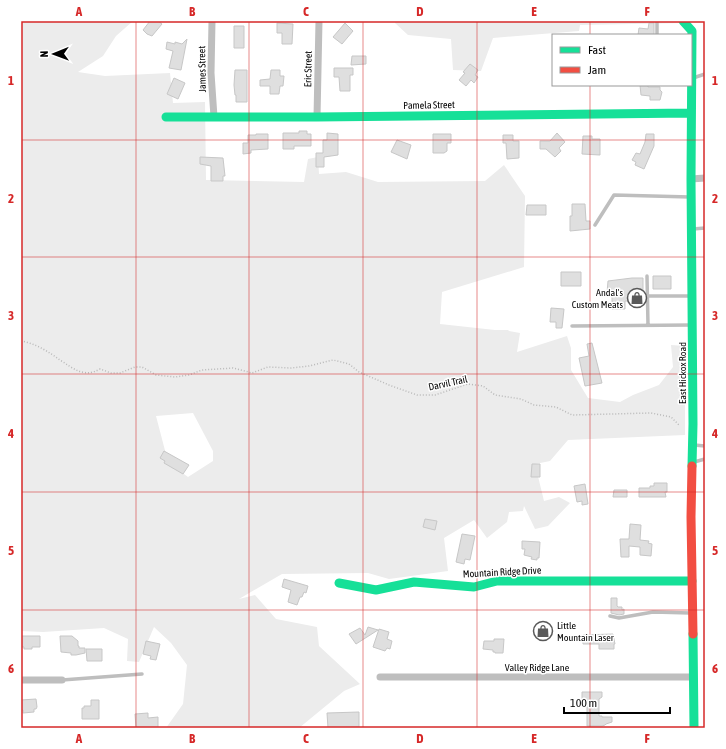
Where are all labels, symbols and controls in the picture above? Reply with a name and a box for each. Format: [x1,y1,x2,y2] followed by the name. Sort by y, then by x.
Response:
[75,4,83,19] text: A
[189,4,196,19] text: B
[303,4,309,19] text: C
[416,4,424,19] text: D
[531,4,537,19] text: E
[644,4,650,19] text: F
[34,34,74,74] north arrow
[552,34,692,86] legend
[588,43,606,57] text: Fast
[196,46,208,92] street label: James Street
[38,51,50,58] text: N
[302,51,314,87] street label: Eric Street
[588,63,606,77] text: Jam
[8,73,14,88] text: 1
[712,73,718,88] text: 1
[403,99,455,111] street label: Pamela Street
[8,191,14,206] text: 2
[712,191,718,206] text: 2
[572,287,623,310] place label: Andal's Custom Meats
[626,287,648,309] shop icon: Andal's Custom Meats
[8,308,14,323] text: 3
[712,308,718,323] text: 3
[677,342,688,404] street label: East Hickox Road
[427,373,469,393] street label: Darvil Trail
[7,426,14,441] text: 4
[711,426,718,441] text: 4
[8,543,14,558] text: 5
[712,543,718,558] text: 5
[462,564,542,580] street label: Mountain Ridge Drive
[532,620,554,642] shop icon: Little Mountain Laser
[557,620,615,643] place label: Little Mountain Laser
[8,661,14,676] text: 6
[712,661,718,676] text: 6
[505,662,570,673] street label: Valley Ridge Lane
[564,689,670,715] scale bar
[570,696,597,710] text: 100 m
[75,731,83,746] text: A
[189,731,196,746] text: B
[303,731,309,746] text: C
[416,731,424,746] text: D
[531,731,537,746] text: E
[644,731,650,746] text: F

